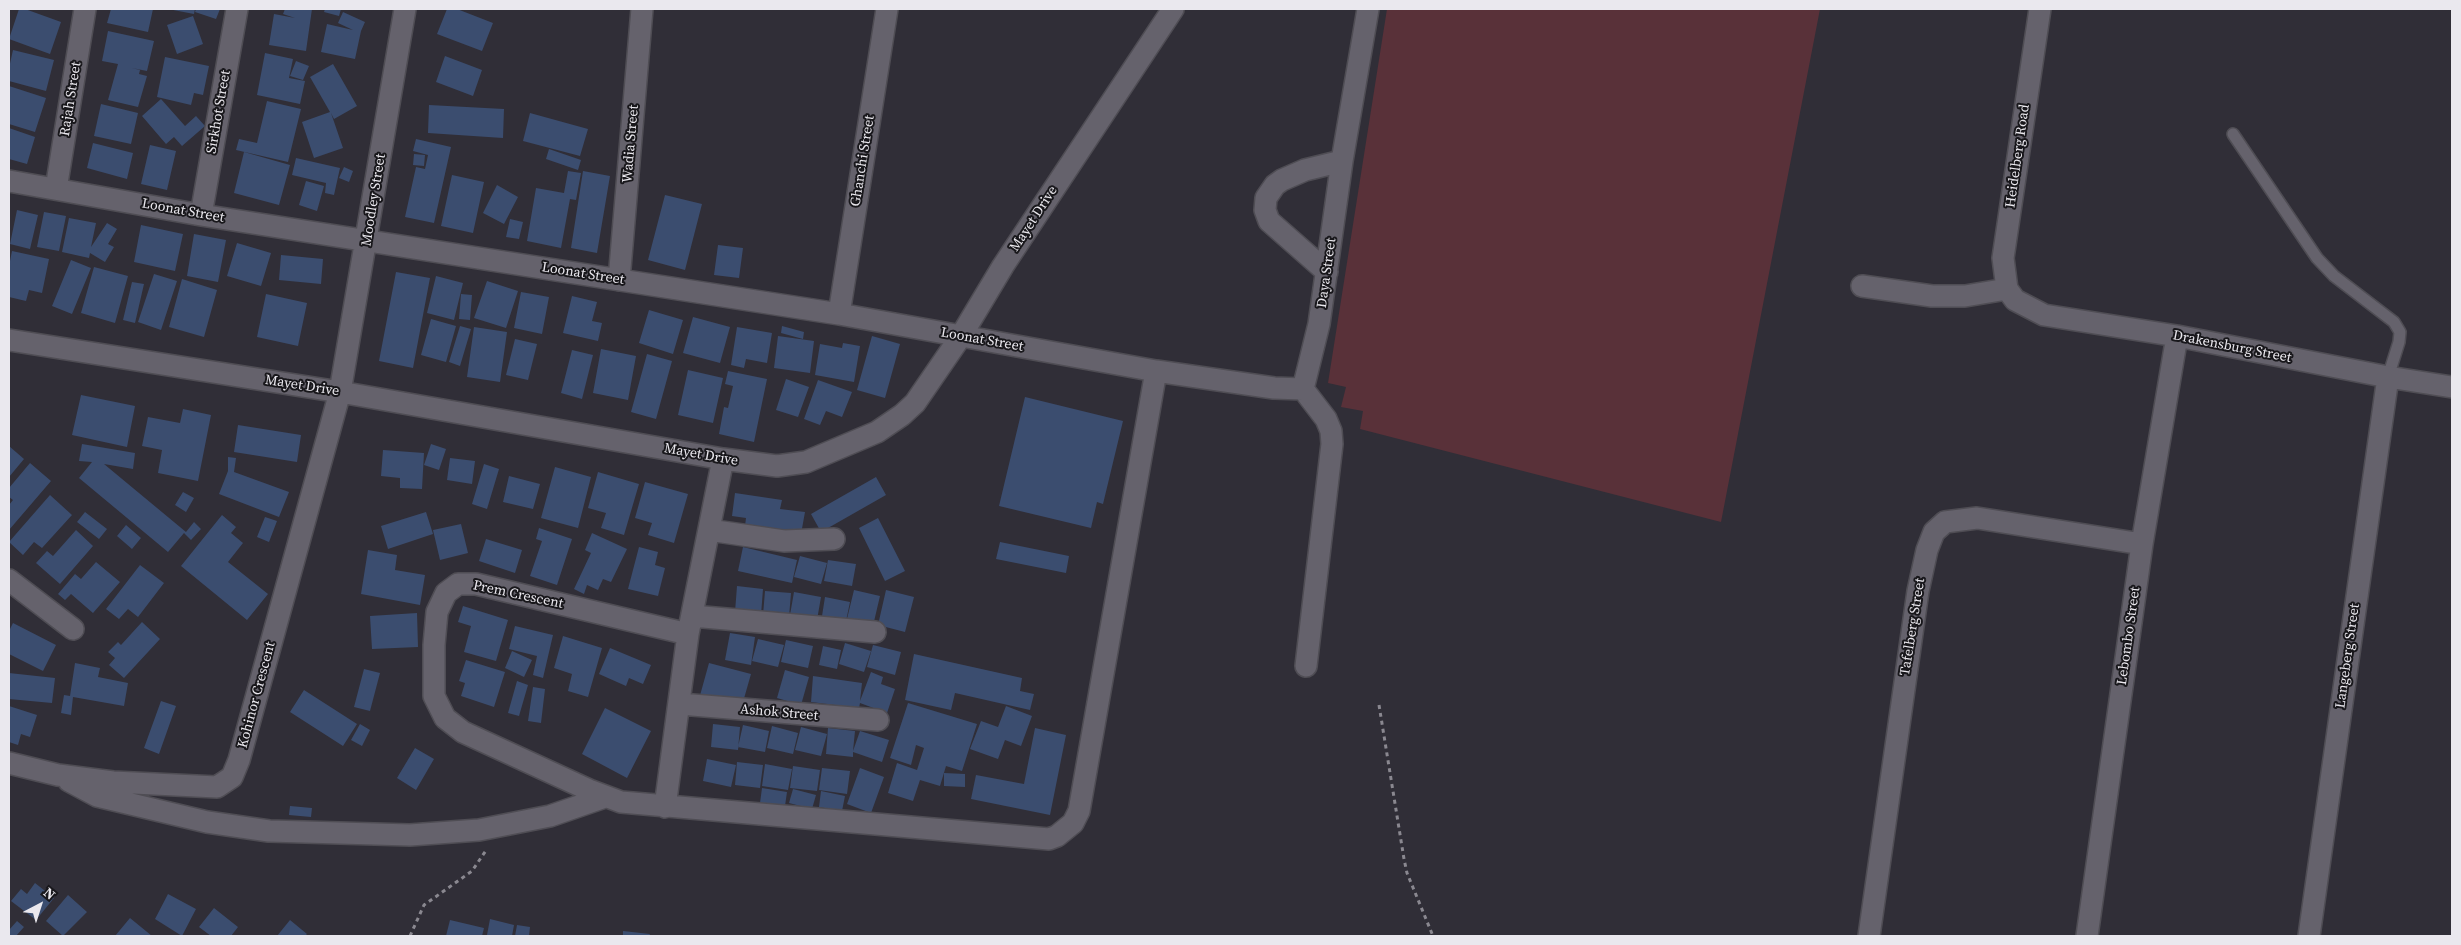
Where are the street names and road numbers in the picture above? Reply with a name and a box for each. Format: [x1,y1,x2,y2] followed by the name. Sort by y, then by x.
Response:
[57,61,85,137] street label: Rajah Street
[203,69,235,155] street label: Sirkhot Street
[2002,103,2034,209] street label: Heidelberg Road
[619,104,643,184] street label: Wadia Street
[847,114,879,208] street label: Ghanchi Street
[358,153,390,247] street label: Moodley Street
[1007,183,1061,255] street label: Mayet Drive
[141,195,225,227] street label: Loonat Street
[1314,237,1340,309] street label: Daya Street
[541,259,625,289] street label: Loonat Street
[940,324,1024,356] street label: Loonat Street
[2171,327,2293,367] street label: Drakensburg Street
[264,372,340,400] street label: Mayet Drive
[663,440,739,470] street label: Mayet Drive
[471,577,565,613] street label: Prem Crescent
[1897,577,1929,677] street label: Tafelberg Street
[2114,586,2144,686] street label: Lebombo Street
[2332,602,2364,710] street label: Langeberg Street
[235,640,279,750] street label: Kohinor Crescent
[739,701,819,725] street label: Ashok Street

